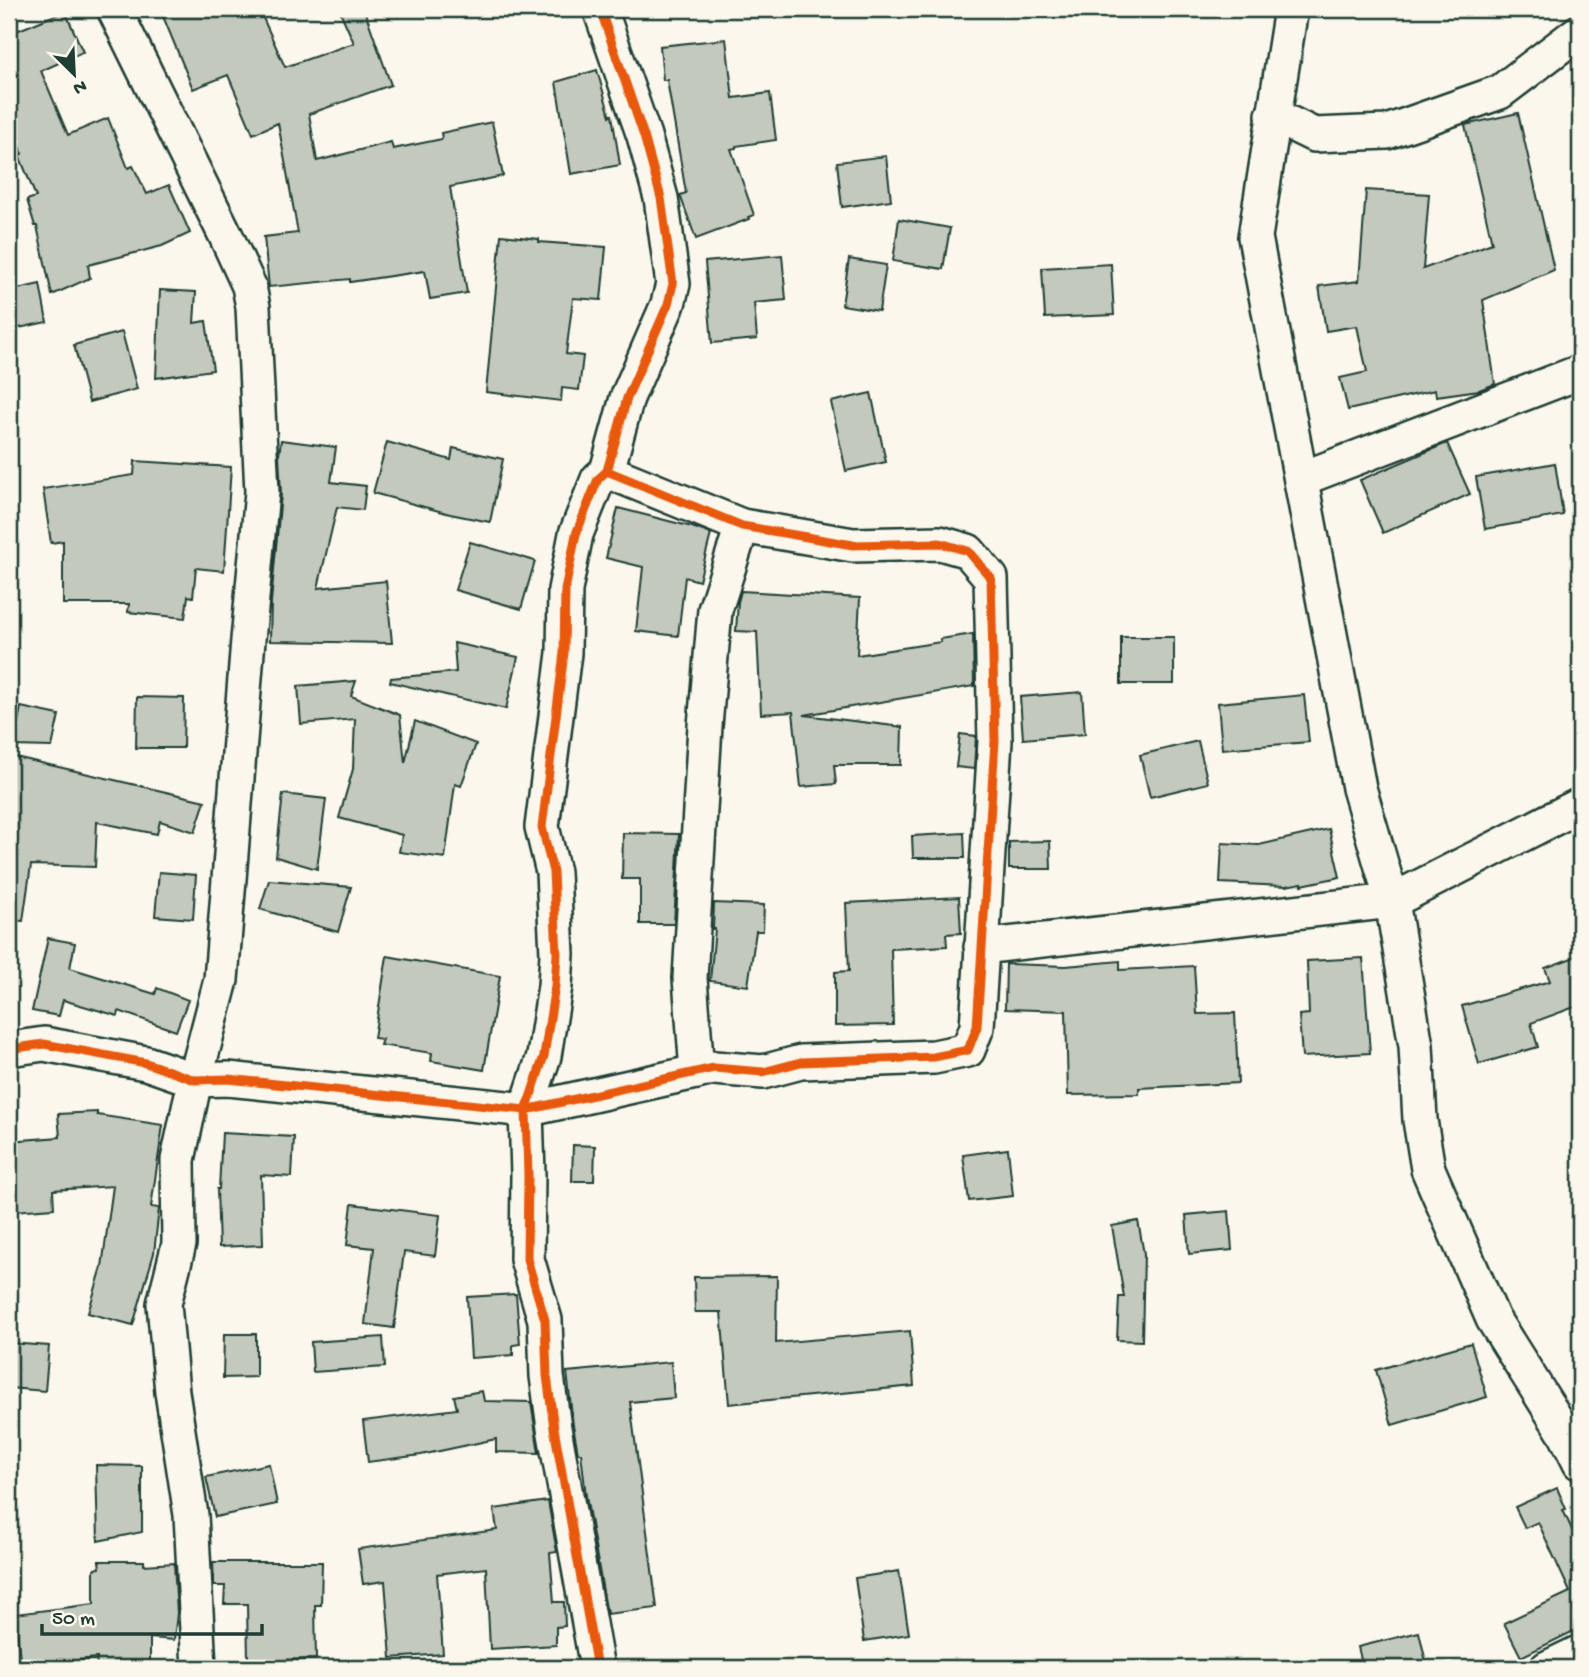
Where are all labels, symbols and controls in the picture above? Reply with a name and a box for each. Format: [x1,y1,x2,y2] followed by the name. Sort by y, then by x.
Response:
[38,38,108,108] north arrow
[69,73,90,99] text: N
[42,1593,262,1637] scale bar
[52,1608,95,1633] text: 50 m

